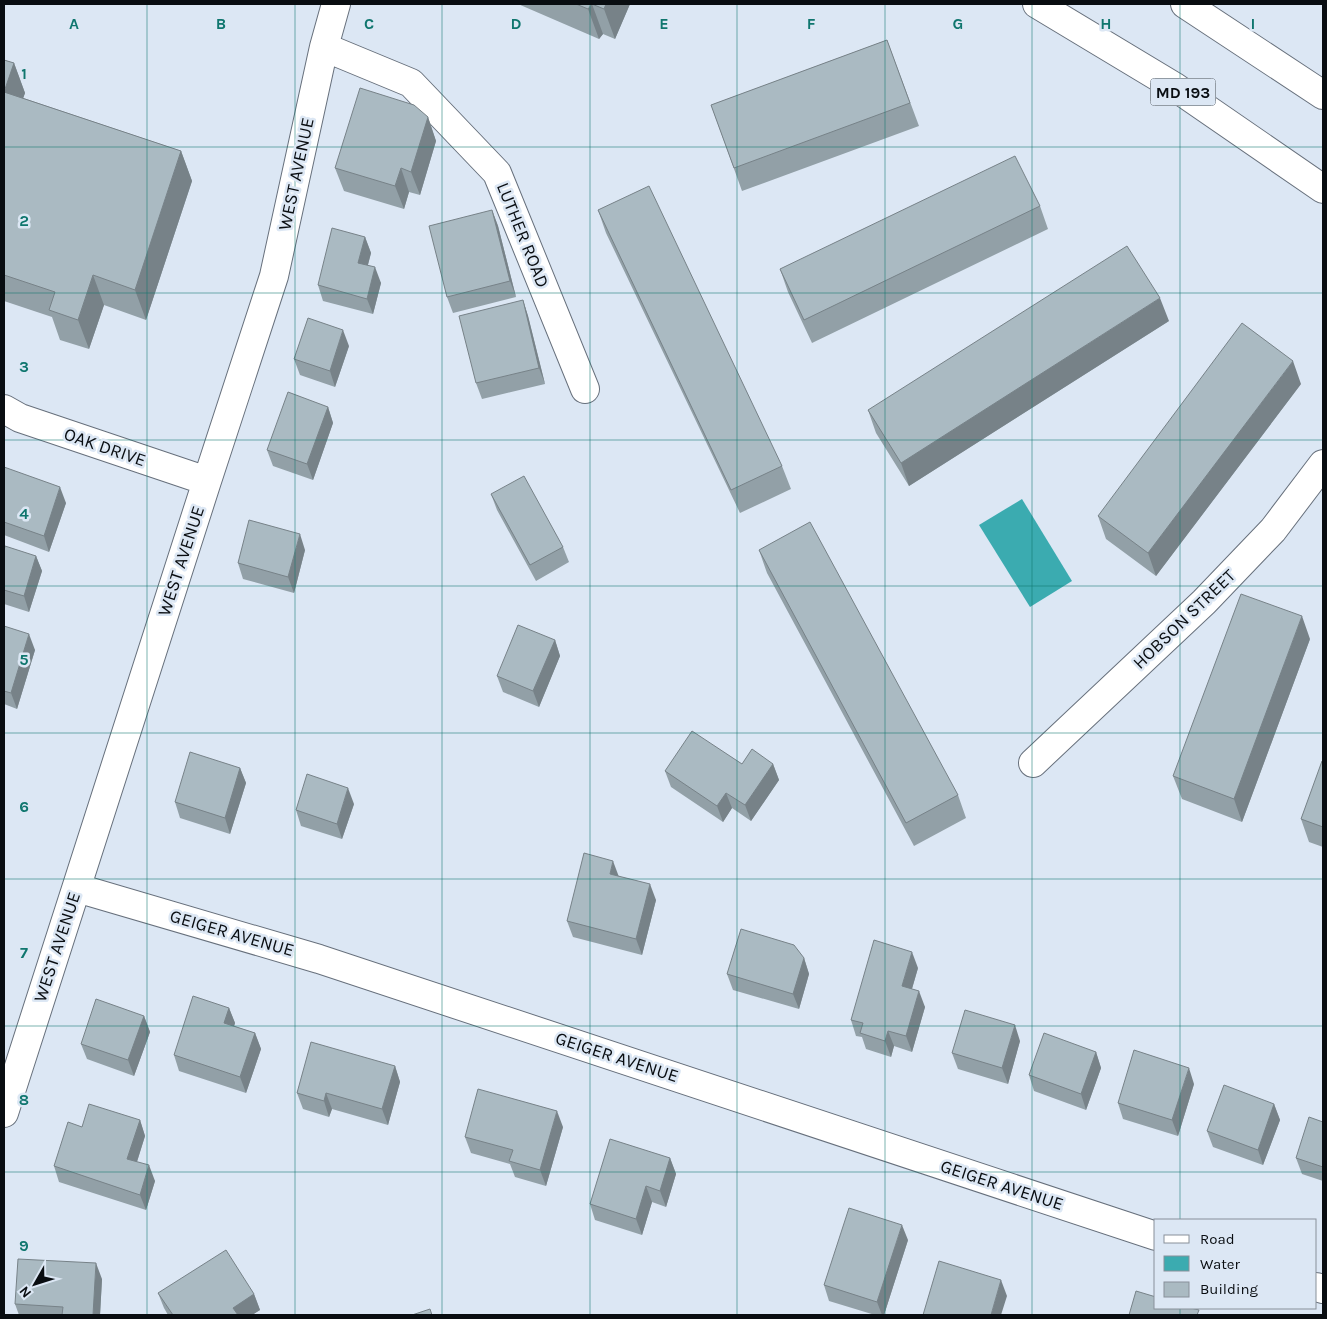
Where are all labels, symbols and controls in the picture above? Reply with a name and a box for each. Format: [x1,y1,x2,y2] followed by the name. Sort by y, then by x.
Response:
[69,14,79,33] text: A
[216,14,226,33] text: B
[364,14,374,33] text: C
[511,14,522,33] text: D
[659,14,669,33] text: E
[807,14,816,33] text: F
[953,14,963,33] text: G
[1100,14,1112,33] text: H
[1251,14,1255,33] text: I
[21,64,27,83] text: 1
[1150,78,1216,105] road number: MD 193
[273,116,319,232] street label: WEST AVENUE
[492,179,554,291] street label: LUTHER ROAD
[19,211,29,230] text: 2
[19,357,29,376] text: 3
[61,423,149,471] street label: OAK DRIVE
[153,503,209,619] street label: WEST AVENUE
[19,504,29,523] text: 4
[1128,565,1240,673] street label: HOBSON STREET
[19,650,29,669] text: 5
[19,797,29,816] text: 6
[29,889,85,1005] street label: WEST AVENUE
[167,905,297,961] street label: GEIGER AVENUE
[20,943,28,962] text: 7
[553,1027,681,1087] street label: GEIGER AVENUE
[19,1090,29,1109] text: 8
[938,1155,1066,1215] street label: GEIGER AVENUE
[1154,1219,1317,1309] legend
[1200,1230,1235,1248] text: Road
[19,1236,29,1255] text: 9
[1200,1255,1241,1273] text: Water
[10,1259,60,1309] north arrow
[1200,1280,1258,1298] text: Building
[16,1283,35,1301] text: N

